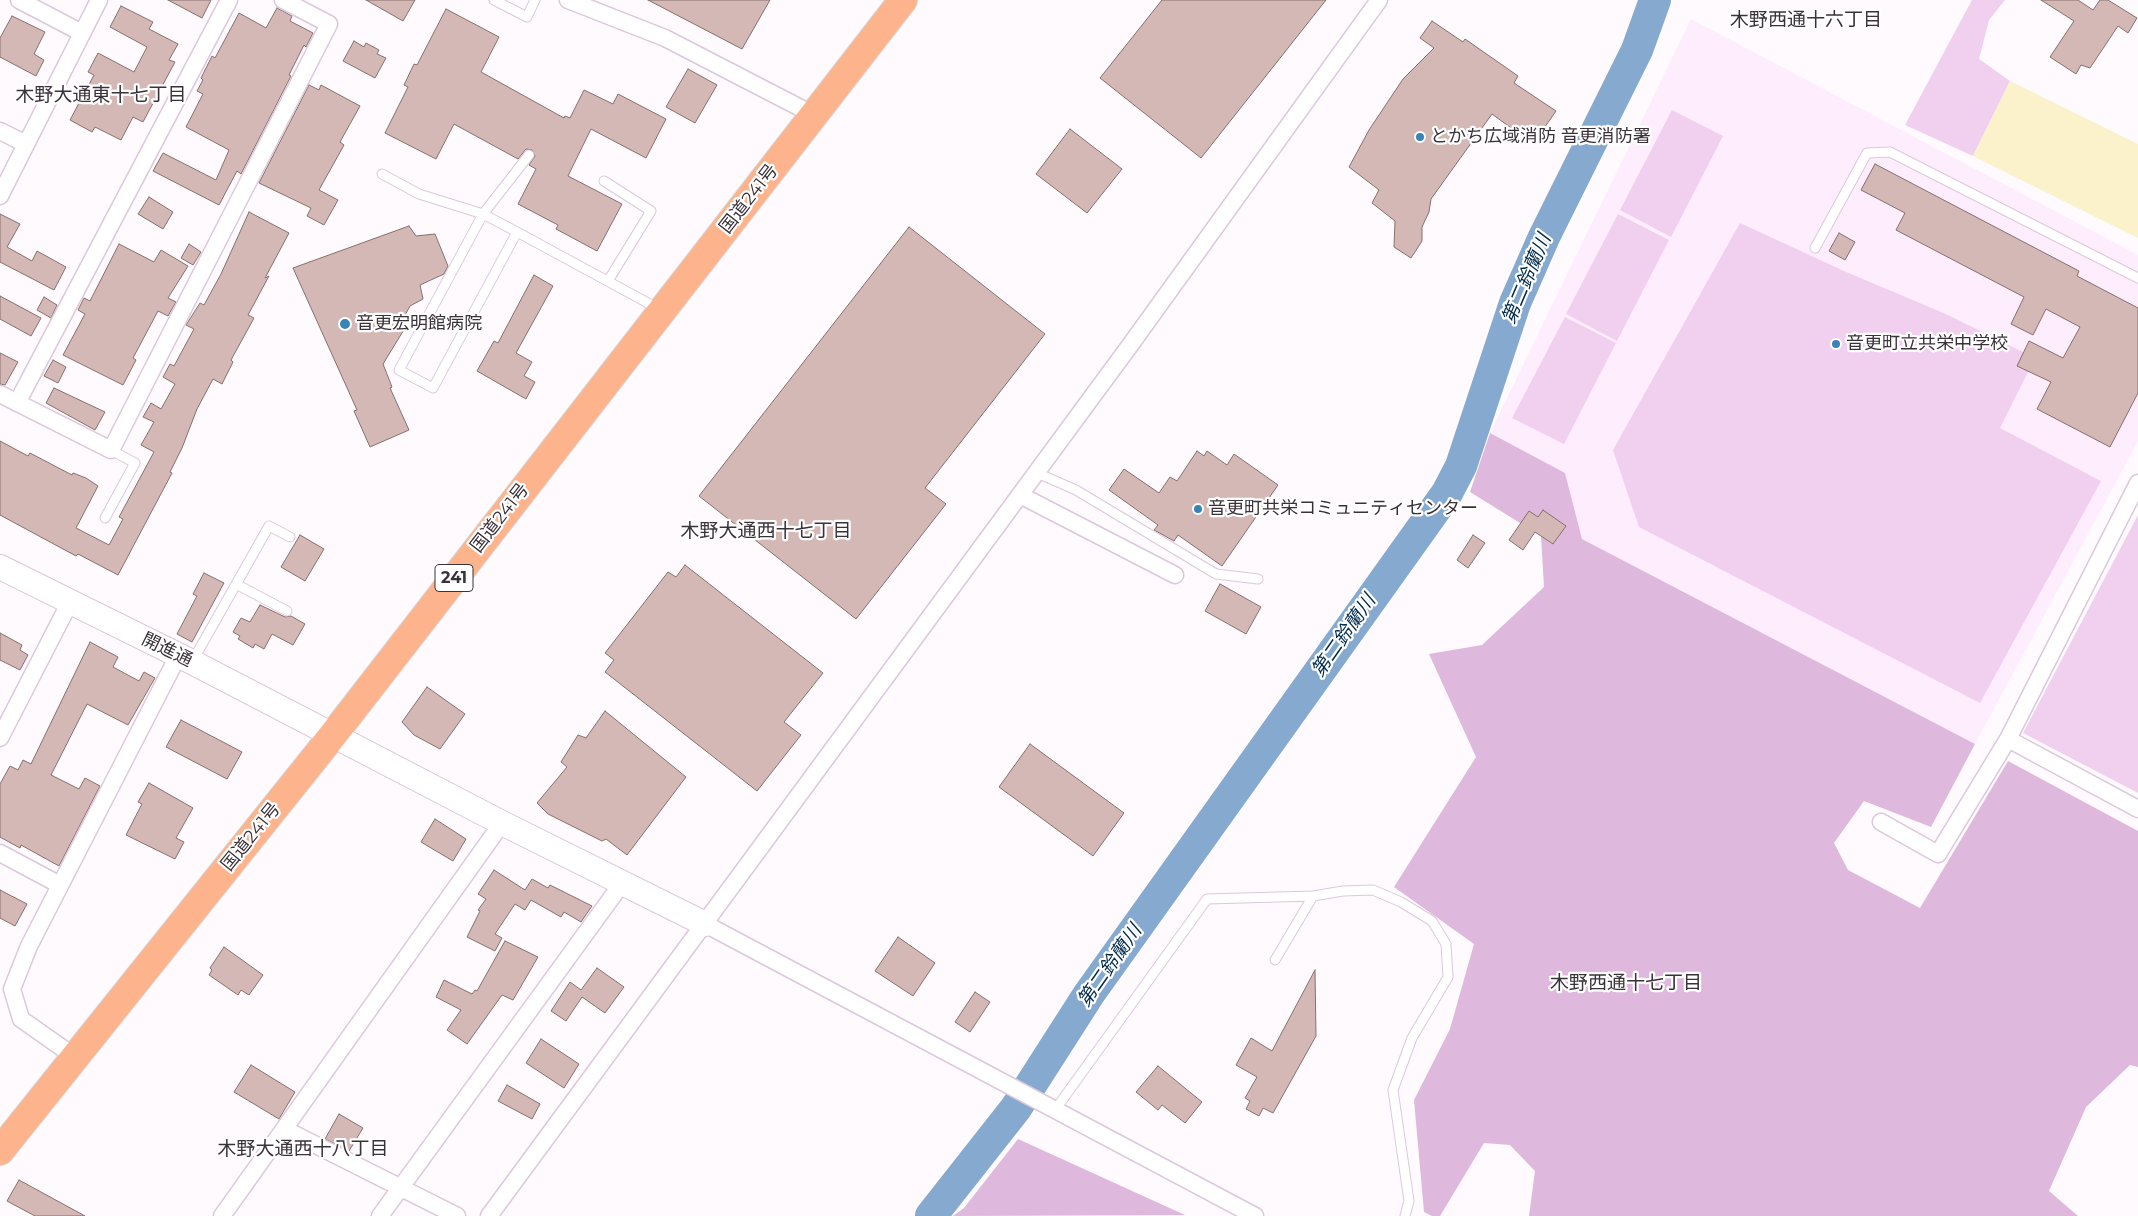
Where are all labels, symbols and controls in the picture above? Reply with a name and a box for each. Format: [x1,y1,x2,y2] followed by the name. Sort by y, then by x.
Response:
[1730,9,1882,31] district label: 木野西通十六丁目
[16,84,186,106] district label: 木野大通東十七丁目
[1430,126,1651,148] place label: とかち広域消防 音更消防署
[1414,131,1426,143] marker: とかち広域消防 音更消防署
[715,160,783,238] street label: 国道241号
[1498,231,1556,327] water label: 第二鈴蘭川
[356,313,482,335] place label: 音更宏明館病院
[338,317,352,331] marker: 音更宏明館病院
[1846,333,2008,355] place label: 音更町立共栄中学校
[1830,338,1842,350] marker: 音更町立共栄中学校
[466,479,534,557] street label: 国道241号
[1208,498,1478,520] place label: 音更町共栄コミュニティセンター
[1192,503,1204,515] marker: 音更町共栄コミュニティセンター
[681,520,851,542] district label: 木野大通西十七丁目
[435,564,473,592] road number: 241
[1307,591,1381,681] water label: 第二鈴蘭川
[138,628,196,672] street label: 開進通
[217,798,285,876] street label: 国道241号
[1073,921,1147,1011] water label: 第二鈴蘭川
[1550,972,1702,994] district label: 木野西通十七丁目
[218,1138,388,1160] district label: 木野大通西十八丁目

